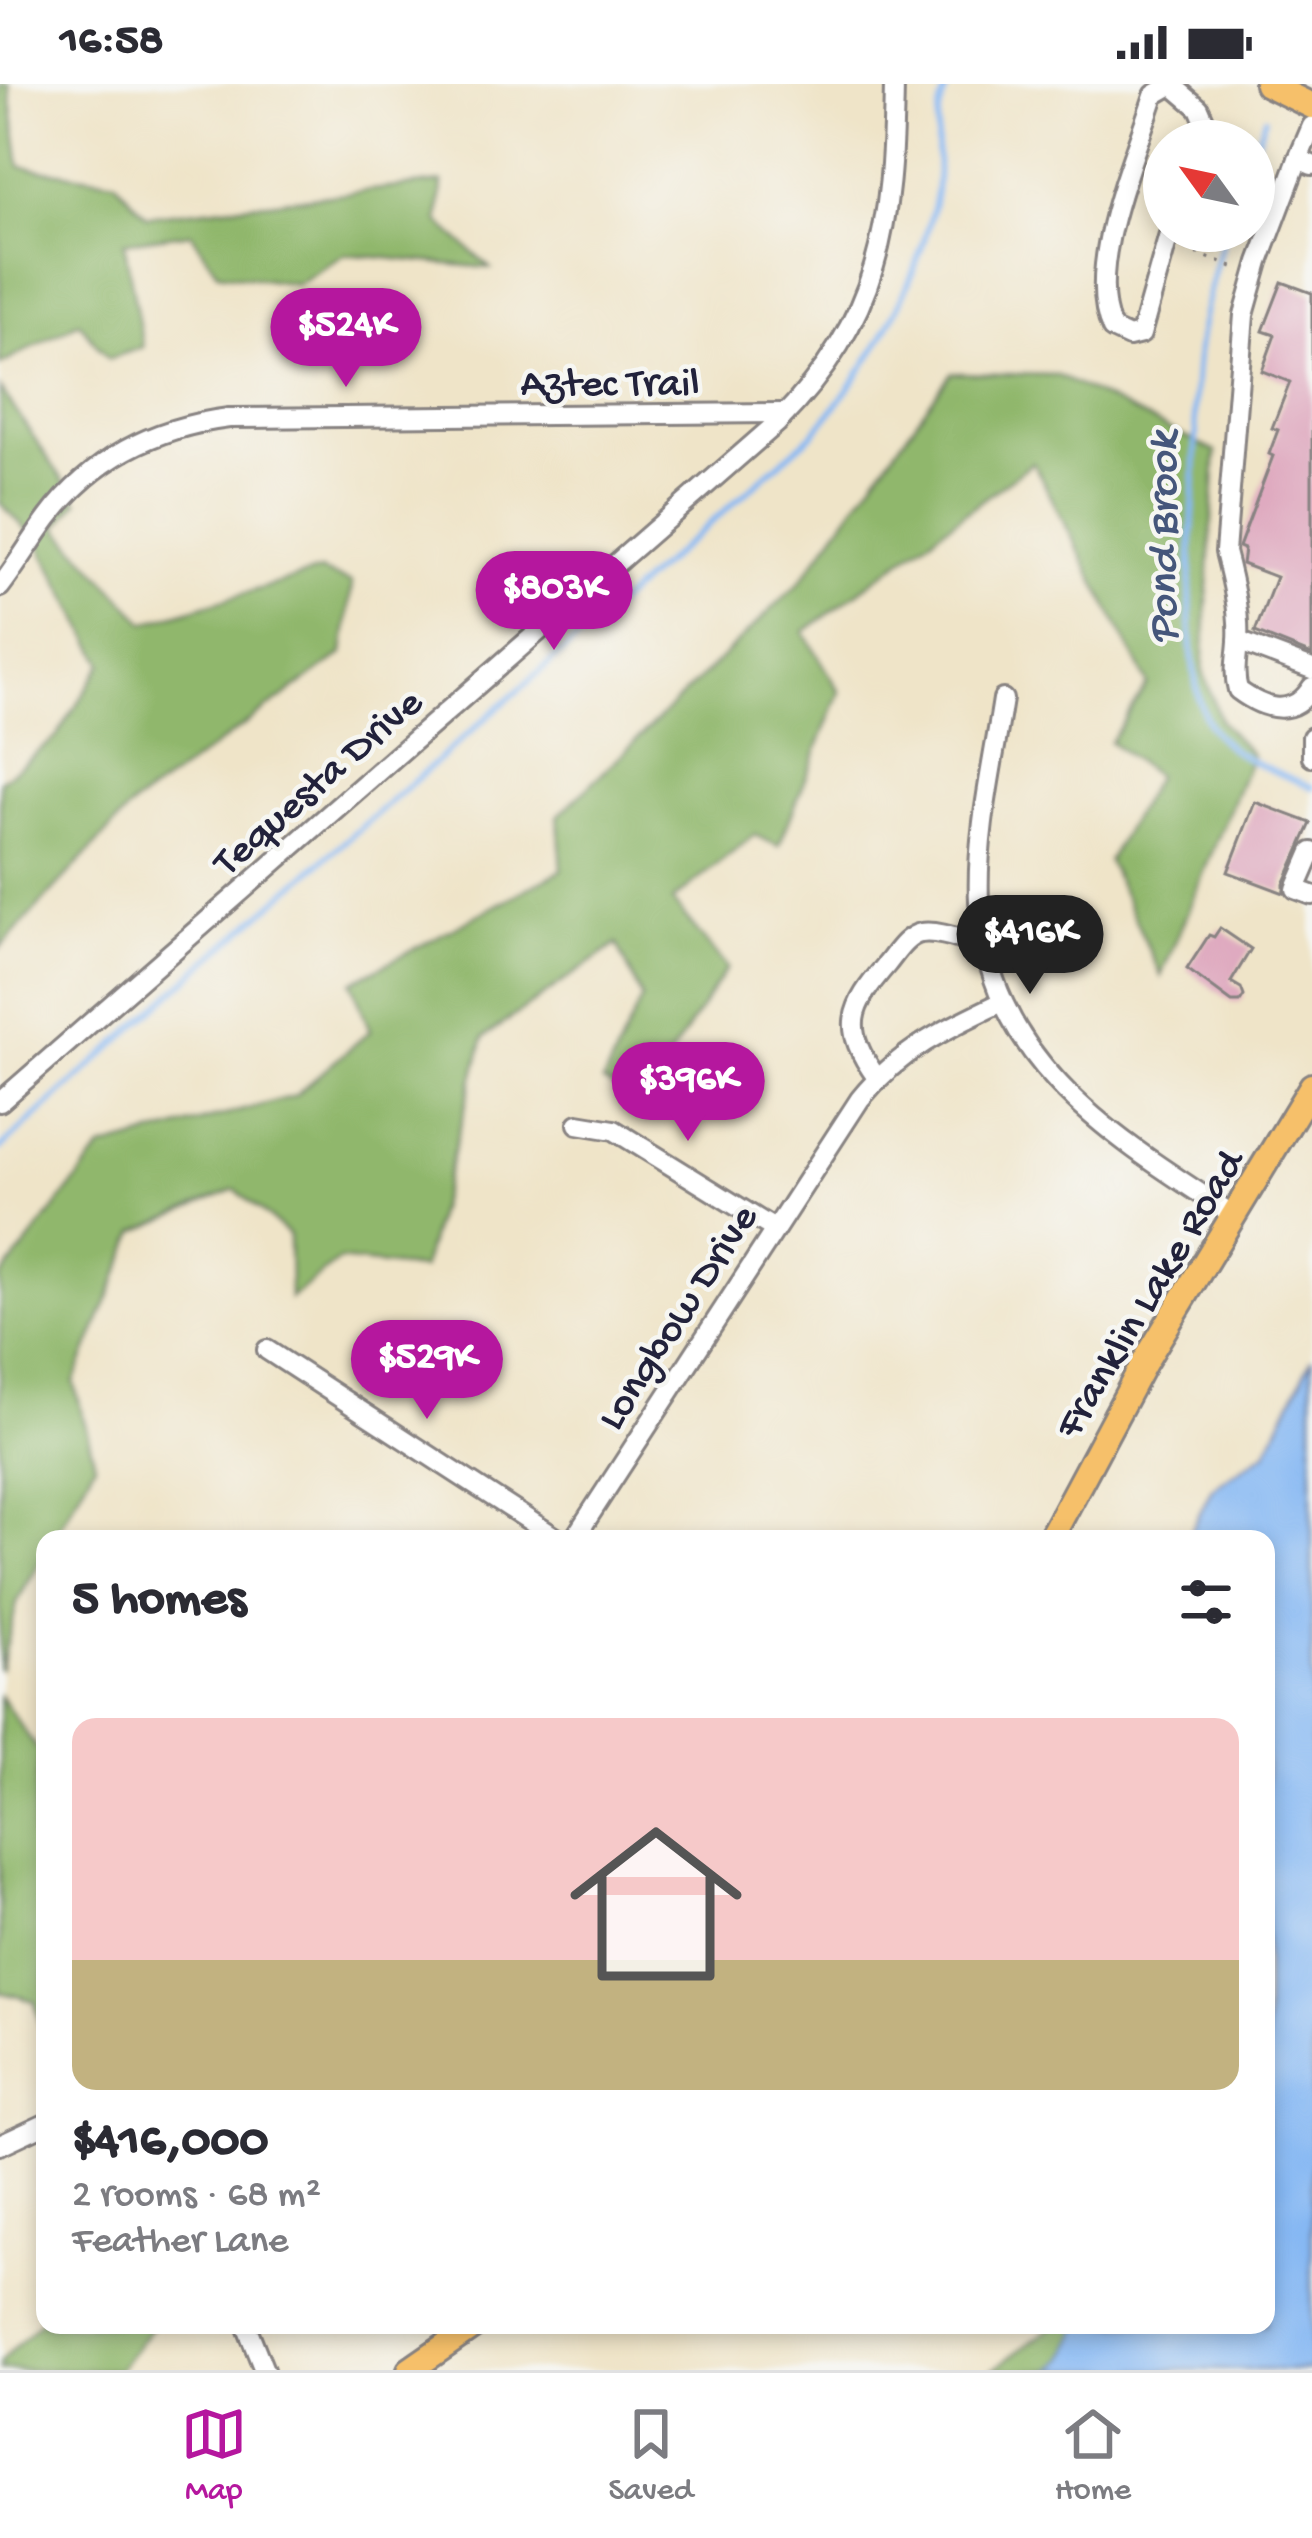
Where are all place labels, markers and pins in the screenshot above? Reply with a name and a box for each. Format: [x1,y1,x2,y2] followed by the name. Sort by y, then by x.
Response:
[262,288,430,390] pin: $524K
[470,551,638,653] pin: $803K
[946,895,1114,997] pin: $416K
[604,1042,772,1144] pin: $396K
[343,1320,511,1422] pin: $529K

